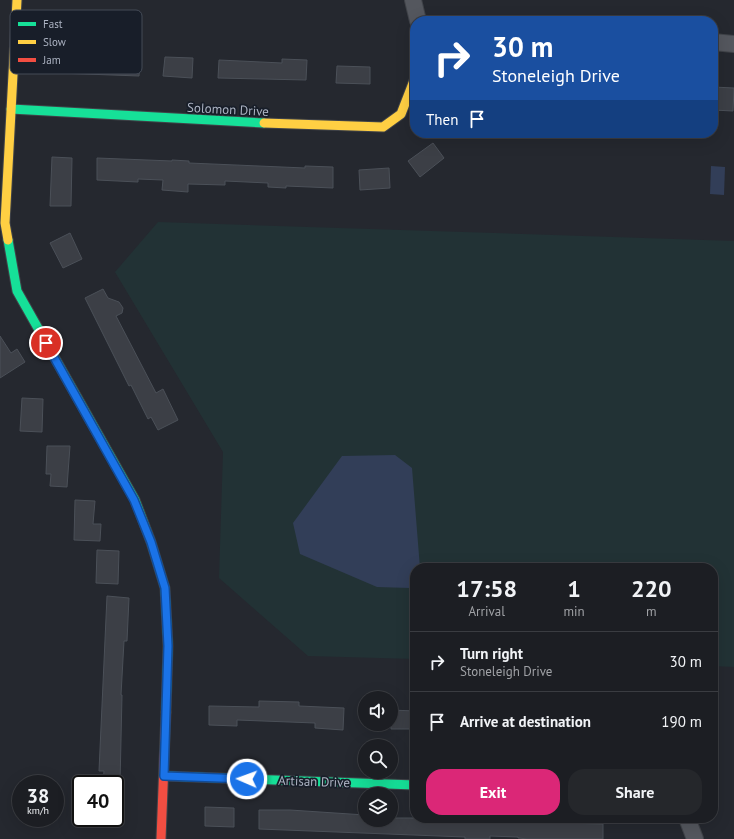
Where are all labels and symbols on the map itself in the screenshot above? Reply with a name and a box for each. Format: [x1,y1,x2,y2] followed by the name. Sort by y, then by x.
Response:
[10,10,142,74] legend
[43,17,63,31] text: Fast
[43,35,66,49] text: Slow
[42,53,61,67] text: Jam
[187,99,269,120] street label: Solomon Drive
[29,326,63,360] pin
[226,758,268,800] position arrow
[278,772,350,791] street label: Artisan Drive
[72,775,124,827] speed limit sign: 40

